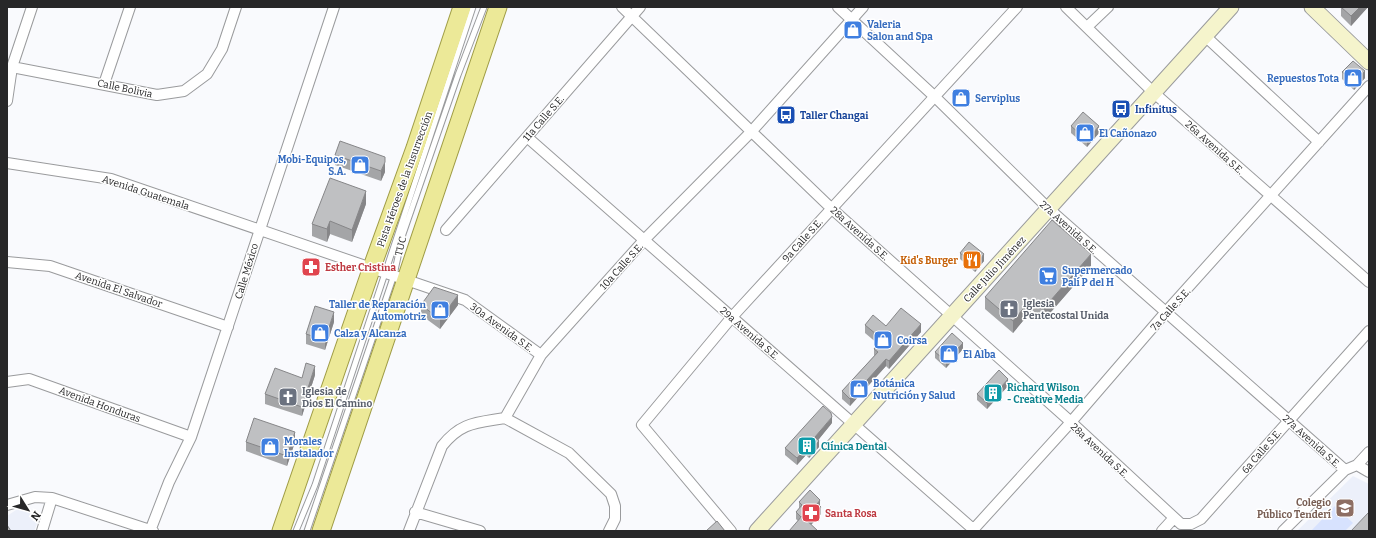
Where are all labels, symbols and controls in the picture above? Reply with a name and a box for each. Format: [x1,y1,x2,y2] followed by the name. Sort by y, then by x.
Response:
[842,19,864,41] shop icon: Valeria Salon and Spa
[867,19,933,43] place label: Valeria Salon and Spa
[1342,67,1364,89] shop icon: Repuestos Tota
[1267,73,1339,85] place label: Repuestos Tota
[96,77,154,101] street label: Calle Bolivia
[950,87,972,109] shop icon: Serviplus
[521,93,567,144] street label: 11a Calle S.E.
[975,93,1020,105] place label: Serviplus
[1110,98,1132,120] bus stop icon: Infinitus
[775,104,797,126] bus stop icon: Taller Changai
[1135,104,1177,116] place label: Infinitus
[375,109,435,249] street label: Pista Héroes de la Insurrección
[800,110,869,122] place label: Taller Changai
[1183,118,1246,177] street label: 26a Avenida S.E.
[1074,122,1096,144] shop icon: El Cañonazo
[1099,128,1157,140] place label: El Cañonazo
[278,154,347,178] place label: Mobi-Equipos, S.A.
[349,154,371,176] shop icon: Mobi-Equipos, S.A.
[101,173,191,213] street label: Avenida Guatemala
[1037,199,1100,257] street label: 27a Avenida S.E.
[828,204,891,263] street label: 28a Avenida S.E.
[780,216,825,265] street label: 9a Calle S.E.
[961,234,1029,305] street label: Calle Julio Jiménez
[393,235,409,257] street label: TUC
[598,241,646,293] street label: 10a Calle S.E.
[233,242,261,301] street label: Calle México
[961,249,983,271] restaurant icon: Kid's Burger
[900,255,958,267] place label: Kid's Burger
[300,256,322,278] pharmacy icon: Esther Cristina
[325,262,397,274] place label: Esther Cristina
[1037,265,1059,287] supermarket icon: Supermercado Palí P del H
[1062,265,1133,289] place label: Supermercado Palí P del H
[74,269,164,311] street label: Avenida El Salvador
[1148,286,1193,334] street label: 7a Calle S.E.
[329,298,427,323] place label: Taller de Reparación Automotriz
[998,298,1020,320] church icon: Iglesia Pentecostal Unida
[1023,298,1109,322] place label: Iglesia Pentecostal Unida
[429,299,451,321] shop icon: Taller de Reparación Automotriz
[467,301,535,355] street label: 30a Avenida S.E.
[717,305,781,363] street label: 29a Avenida S.E.
[309,322,331,344] shop icon: Calza y Alcanza
[334,328,407,340] place label: Calza y Alcanza
[872,329,894,351] shop icon: Coirsa
[897,335,928,347] place label: Coirsa
[938,343,960,365] shop icon: El Alba
[963,349,996,361] place label: El Alba
[873,377,955,402] place label: Botánica Nutrición y Salud
[848,378,870,400] shop icon: Botánica Nutrición y Salud
[982,382,1004,404] building icon: Richard Wilson - Creative Media
[1007,382,1084,406] place label: Richard Wilson - Creative Media
[57,385,142,425] street label: Avenida Honduras
[277,386,299,408] church icon: Iglesia de Dios El Camino
[302,386,373,410] place label: Iglesia de Dios El Camino
[1280,413,1343,471] street label: 27a Avenida S.E.
[1068,421,1131,481] street label: 28a Avenida S.E.
[1239,427,1284,476] street label: 6a Calle S.E.
[796,435,818,457] building icon: Clínica Dental
[259,436,281,458] shop icon: Morales Instalador
[284,436,334,460] place label: Morales Instalador
[821,440,887,453] place label: Clínica Dental
[8,490,48,530] north arrow
[1257,497,1332,521] place label: Colegio Público Tenderí
[1334,497,1356,519] school or university icon: Colegio Público Tenderí
[800,502,822,524] pharmacy icon: Santa Rosa
[28,508,43,523] text: N
[825,508,877,520] place label: Santa Rosa

